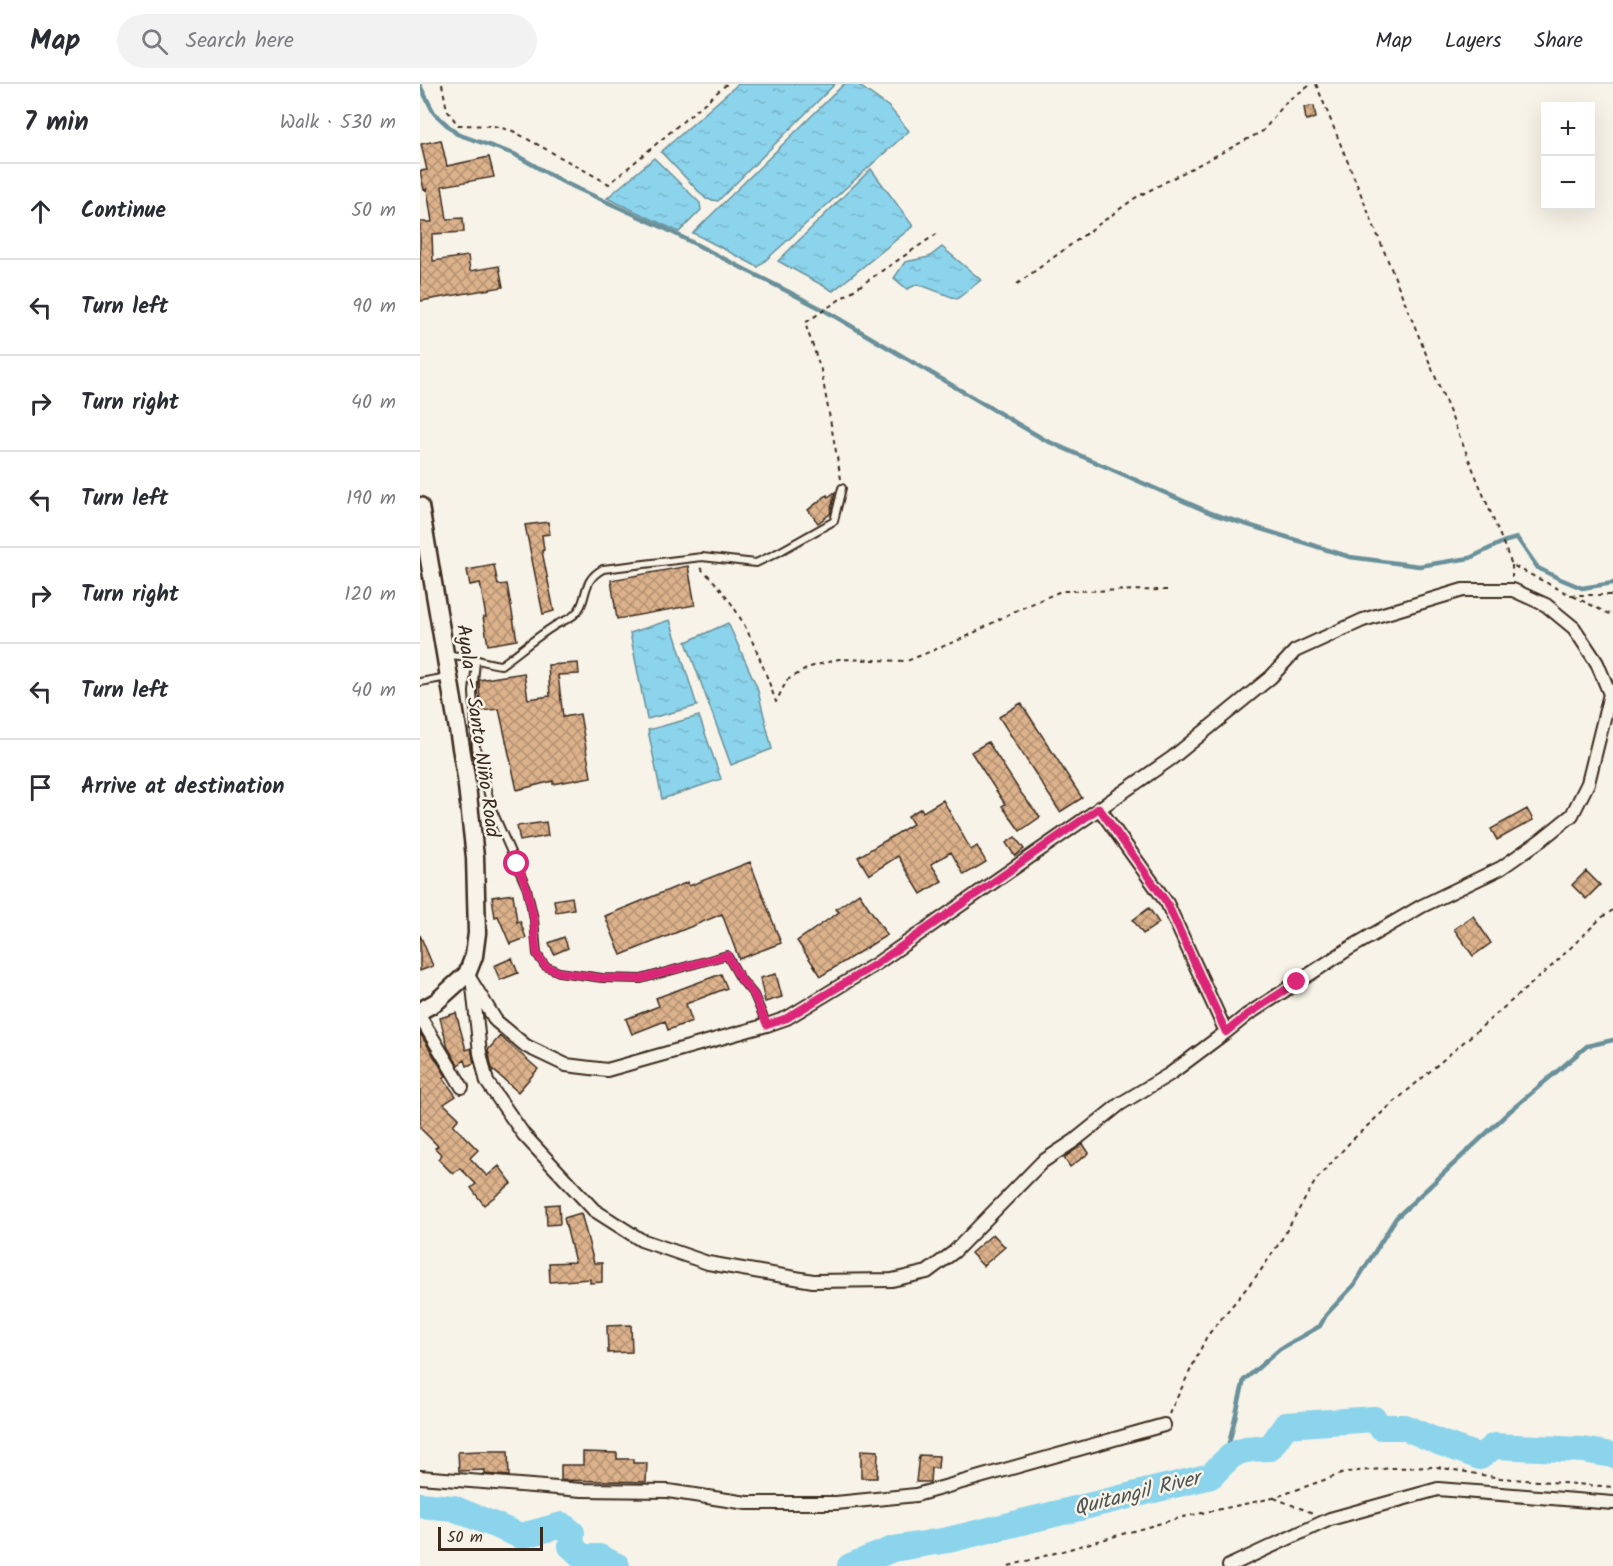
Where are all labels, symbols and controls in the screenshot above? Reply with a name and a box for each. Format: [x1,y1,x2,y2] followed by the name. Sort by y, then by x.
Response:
[117,14,537,68] search box
[30,19,81,64] text: Map
[186,24,294,59] text: Search here
[138,25,171,58] icon: search
[1375,25,1412,58] text: Map
[1445,25,1501,58] text: Layers
[1534,25,1583,58] text: Share
[24,102,89,144] text: 7 min
[1541,102,1595,210] map controls
[1541,102,1595,156] button: +
[280,107,396,139] text: Walk · 530 m
[1541,156,1595,210] button: −
[81,194,166,229] text: Continue
[24,195,57,228] icon: ahead
[351,195,396,227] text: 50 m
[81,290,168,325] text: Turn left
[24,291,57,324] icon: left
[352,291,396,323] text: 90 m
[81,386,179,421] text: Turn right
[24,387,57,420] icon: right
[351,387,396,419] text: 40 m
[81,482,168,517] text: Turn left
[24,483,57,516] icon: left
[346,483,396,515] text: 190 m
[81,578,179,613] text: Turn right
[24,579,57,612] icon: right
[344,579,396,611] text: 120 m
[446,622,508,841] street label: Ayala – Santo Niño Road
[81,674,168,709] text: Turn left
[24,675,57,708] icon: left
[351,675,396,707] text: 40 m
[81,770,284,805] text: Arrive at destination
[24,771,57,804] icon: arrive
[503,850,529,876] route start
[1283,968,1309,994] route end
[1071,1461,1207,1526] water label: Quitangil River
[438,1524,543,1552] scale bar
[447,1525,483,1550] text: 50 m

